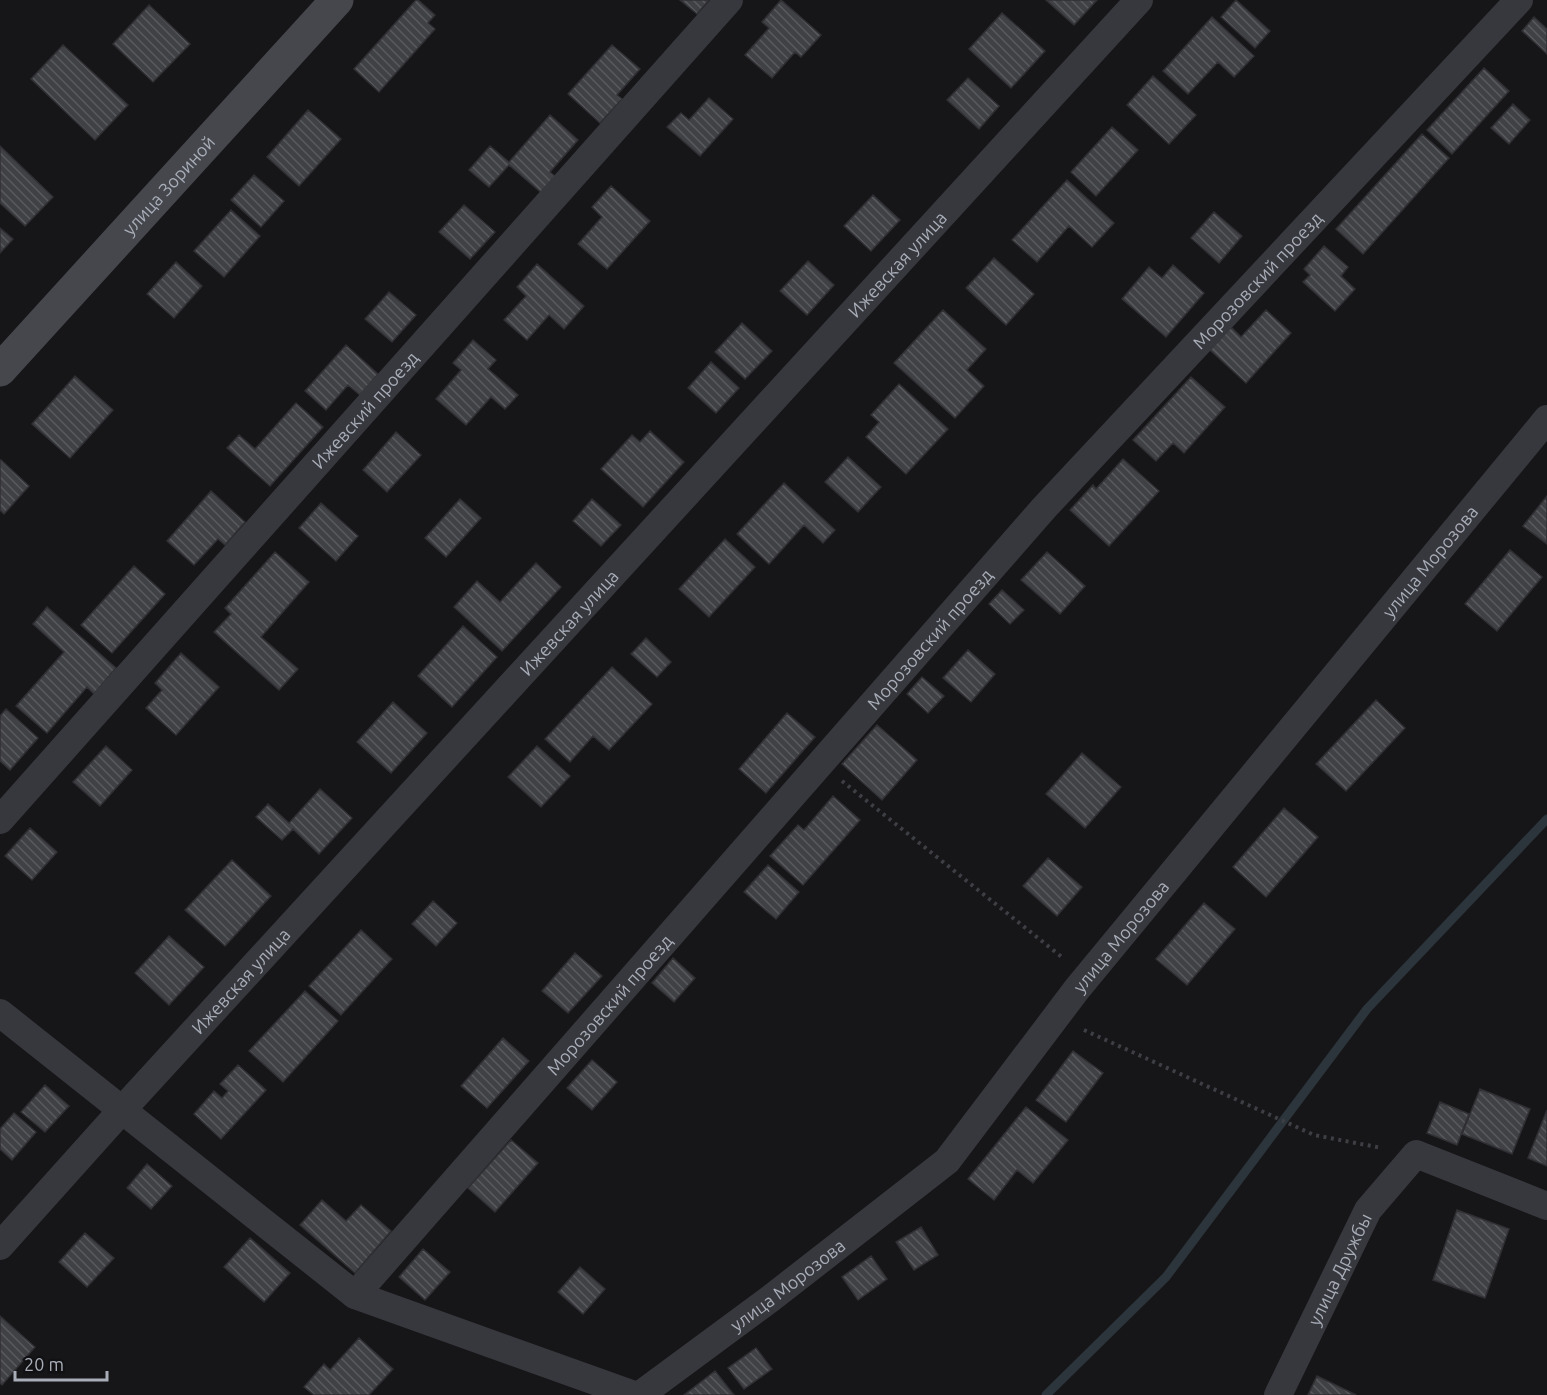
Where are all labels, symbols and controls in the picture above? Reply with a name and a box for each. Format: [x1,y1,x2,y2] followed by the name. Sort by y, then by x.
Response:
[118,132,218,239] street label: улица Зориной
[844,207,950,321] street label: Ижевская улица
[1188,207,1326,353] street label: Морозовский проезд
[308,347,422,472] street label: Ижевский проезд
[1378,501,1482,621] street label: улица Морозова
[863,564,996,713] street label: Морозовский проезд
[515,566,622,679] street label: Ижевская улица
[1069,876,1172,996] street label: улица Морозова
[187,924,294,1038] street label: Ижевская улица
[543,930,676,1079] street label: Морозовский проезд
[1303,1210,1375,1329] street label: улица Дружбы
[726,1235,849,1335] street label: улица Морозова
[15,1344,106,1382] scale bar
[24,1354,64,1374] text: 20 m

